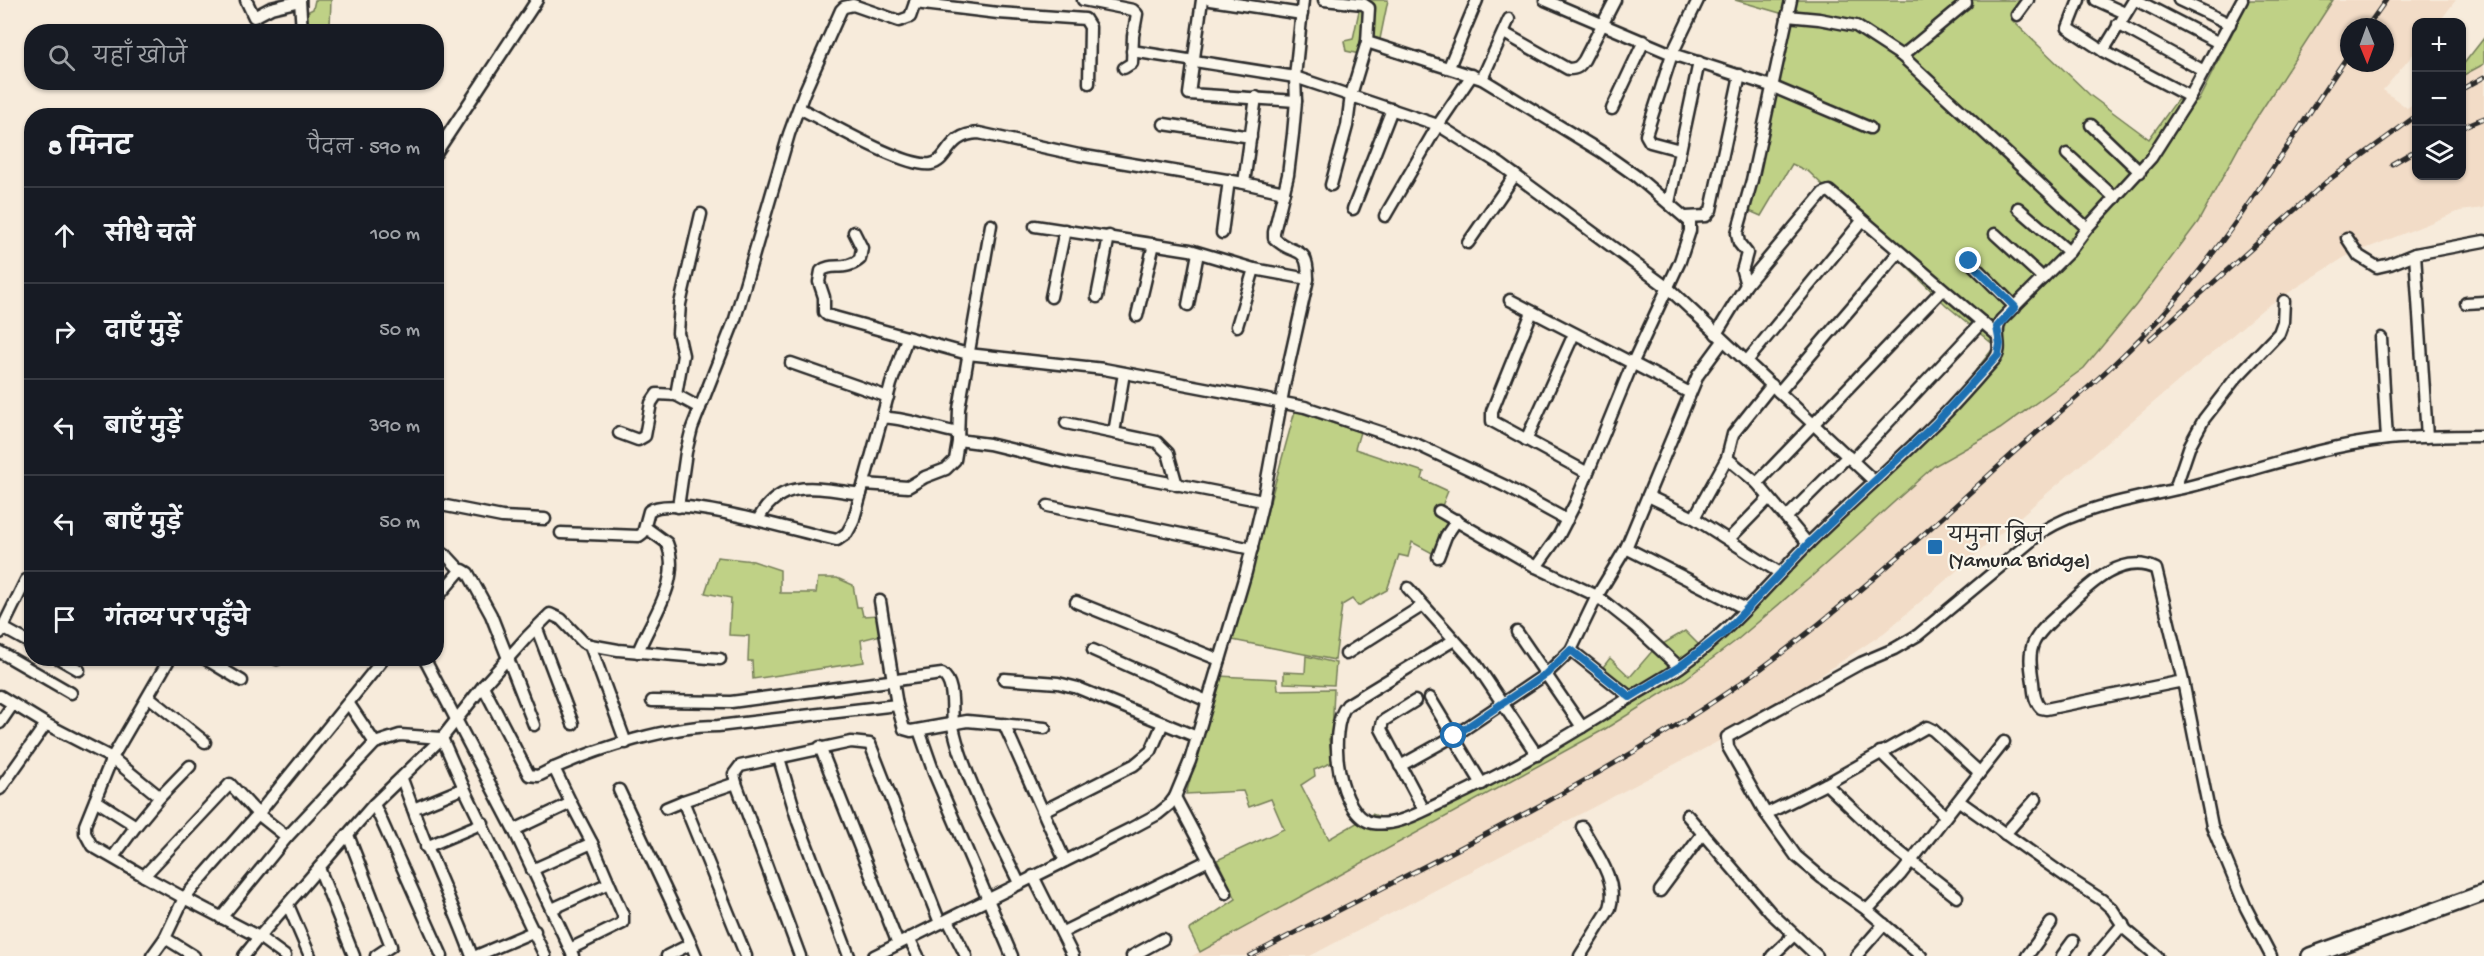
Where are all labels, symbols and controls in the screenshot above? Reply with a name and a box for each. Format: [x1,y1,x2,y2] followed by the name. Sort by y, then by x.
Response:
[2340,18,2394,72] north arrow
[2412,18,2466,180] map controls
[2412,18,2466,72] button: +
[24,24,444,90] search box
[45,41,78,74] icon: search
[93,46,187,72] text: यहाँ खोजें
[2412,72,2466,126] button: −
[2412,126,2466,180] button: layers
[48,134,132,165] text: 8 मिनट
[307,138,420,161] text: पैदल · 590 m
[48,219,81,252] icon: ahead
[105,224,195,250] text: सीधे चलें
[370,224,420,247] text: 100 m
[1955,247,1981,273] route end
[48,315,81,348] icon: right
[105,320,181,346] text: दाएँ मुड़ें
[379,320,420,343] text: 50 m
[48,411,81,444] icon: left
[105,416,182,442] text: बाएँ मुड़ें
[369,416,420,439] text: 390 m
[48,507,81,540] icon: left
[105,512,182,538] text: बाएँ मुड़ें
[379,512,420,535] text: 50 m
[1947,519,2090,575] place label: यमुना ब्रिज (Yamuna Bridge)
[1926,538,1944,556] marker: यमुना ब्रिज (Yamuna Bridge)
[48,603,81,636] icon: arrive
[105,608,249,634] text: गंतव्य पर पहुँचे
[1440,722,1466,748] route start

